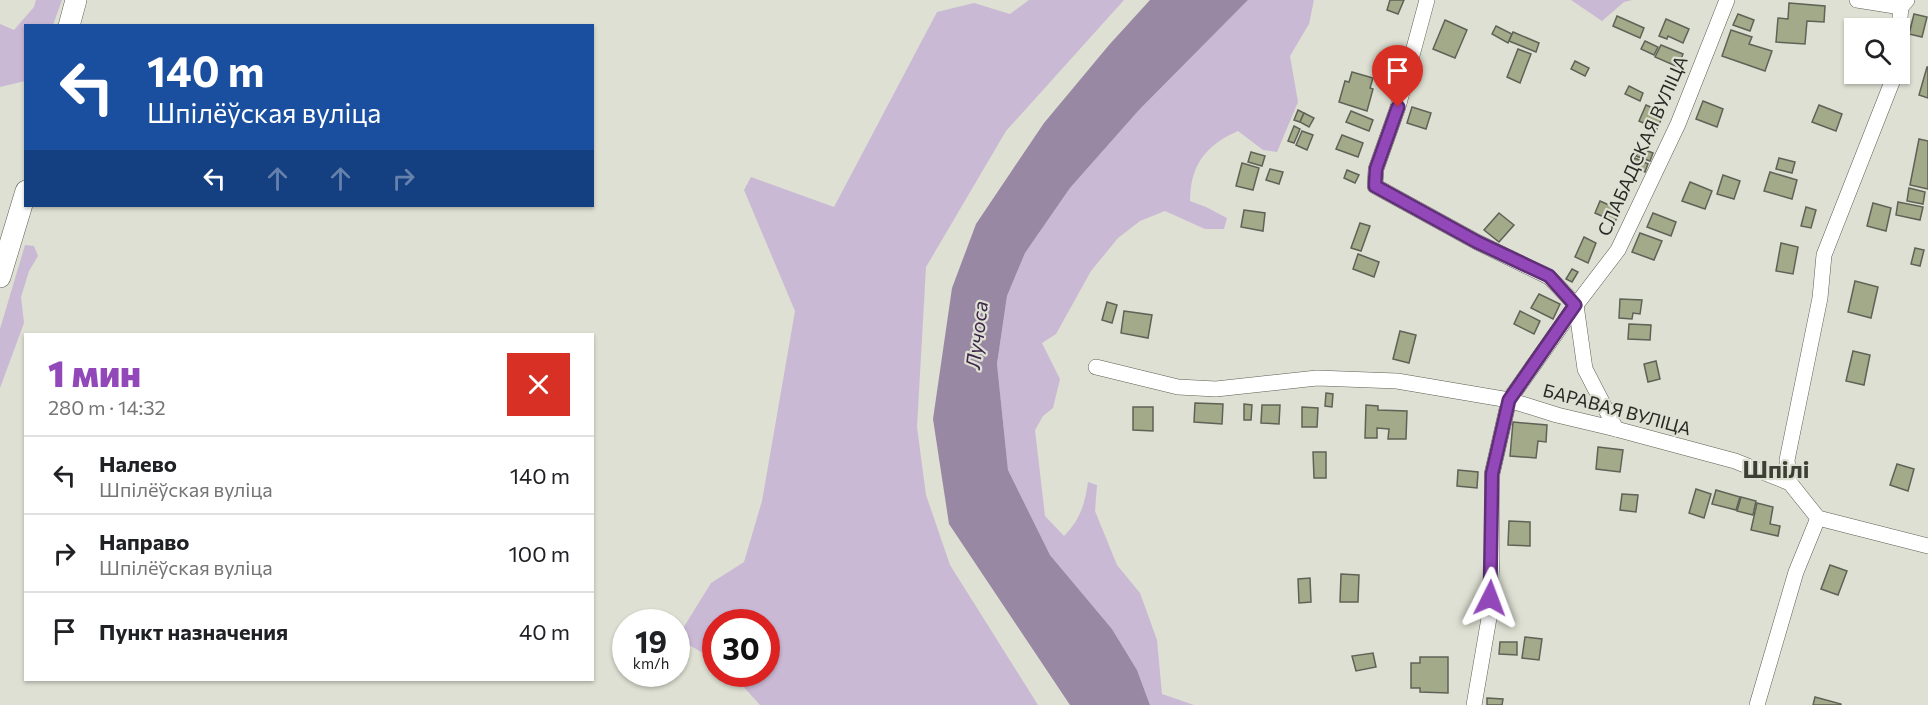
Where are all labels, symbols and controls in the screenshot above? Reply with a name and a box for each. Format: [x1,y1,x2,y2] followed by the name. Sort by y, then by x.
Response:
[1844,18,1910,84] map controls
[1844,18,1910,84] button: search
[147,44,264,96] text: 140 m
[1372,45,1423,107] pin
[48,48,126,126] icon: left
[1592,52,1692,239] street label: СЛАБАДСКАЯ ВУЛІЦА
[1381,54,1414,87] icon: arrive
[147,96,381,129] text: Шпілёўская вуліца
[198,162,231,195] icon: left
[261,162,294,195] icon: ahead
[324,162,357,195] icon: ahead
[387,162,420,195] icon: right
[960,300,992,371] water label: Лучоса
[48,350,141,394] text: 1 мин
[507,353,570,416] button: close
[1541,379,1694,439] street label: БАРАВАЯ ВУЛІЦА
[48,395,166,419] text: 280 m · 14:32
[99,450,177,477] text: Налево
[1743,454,1810,483] district label: Шпілі
[48,459,81,492] icon: left
[510,462,570,489] text: 140 m
[99,477,273,501] text: Шпілёўская вуліца
[99,528,189,555] text: Направо
[48,537,81,570] icon: right
[508,540,570,567] text: 100 m
[99,555,273,579] text: Шпілёўская вуліца
[1458,566,1522,630] position arrow
[702,609,780,687] speed limit sign: 30
[48,615,81,648] icon: arrive
[99,618,288,645] text: Пункт назначения
[519,618,570,645] text: 40 m
[635,622,667,659] text: 19
[633,654,669,672] text: km/h

